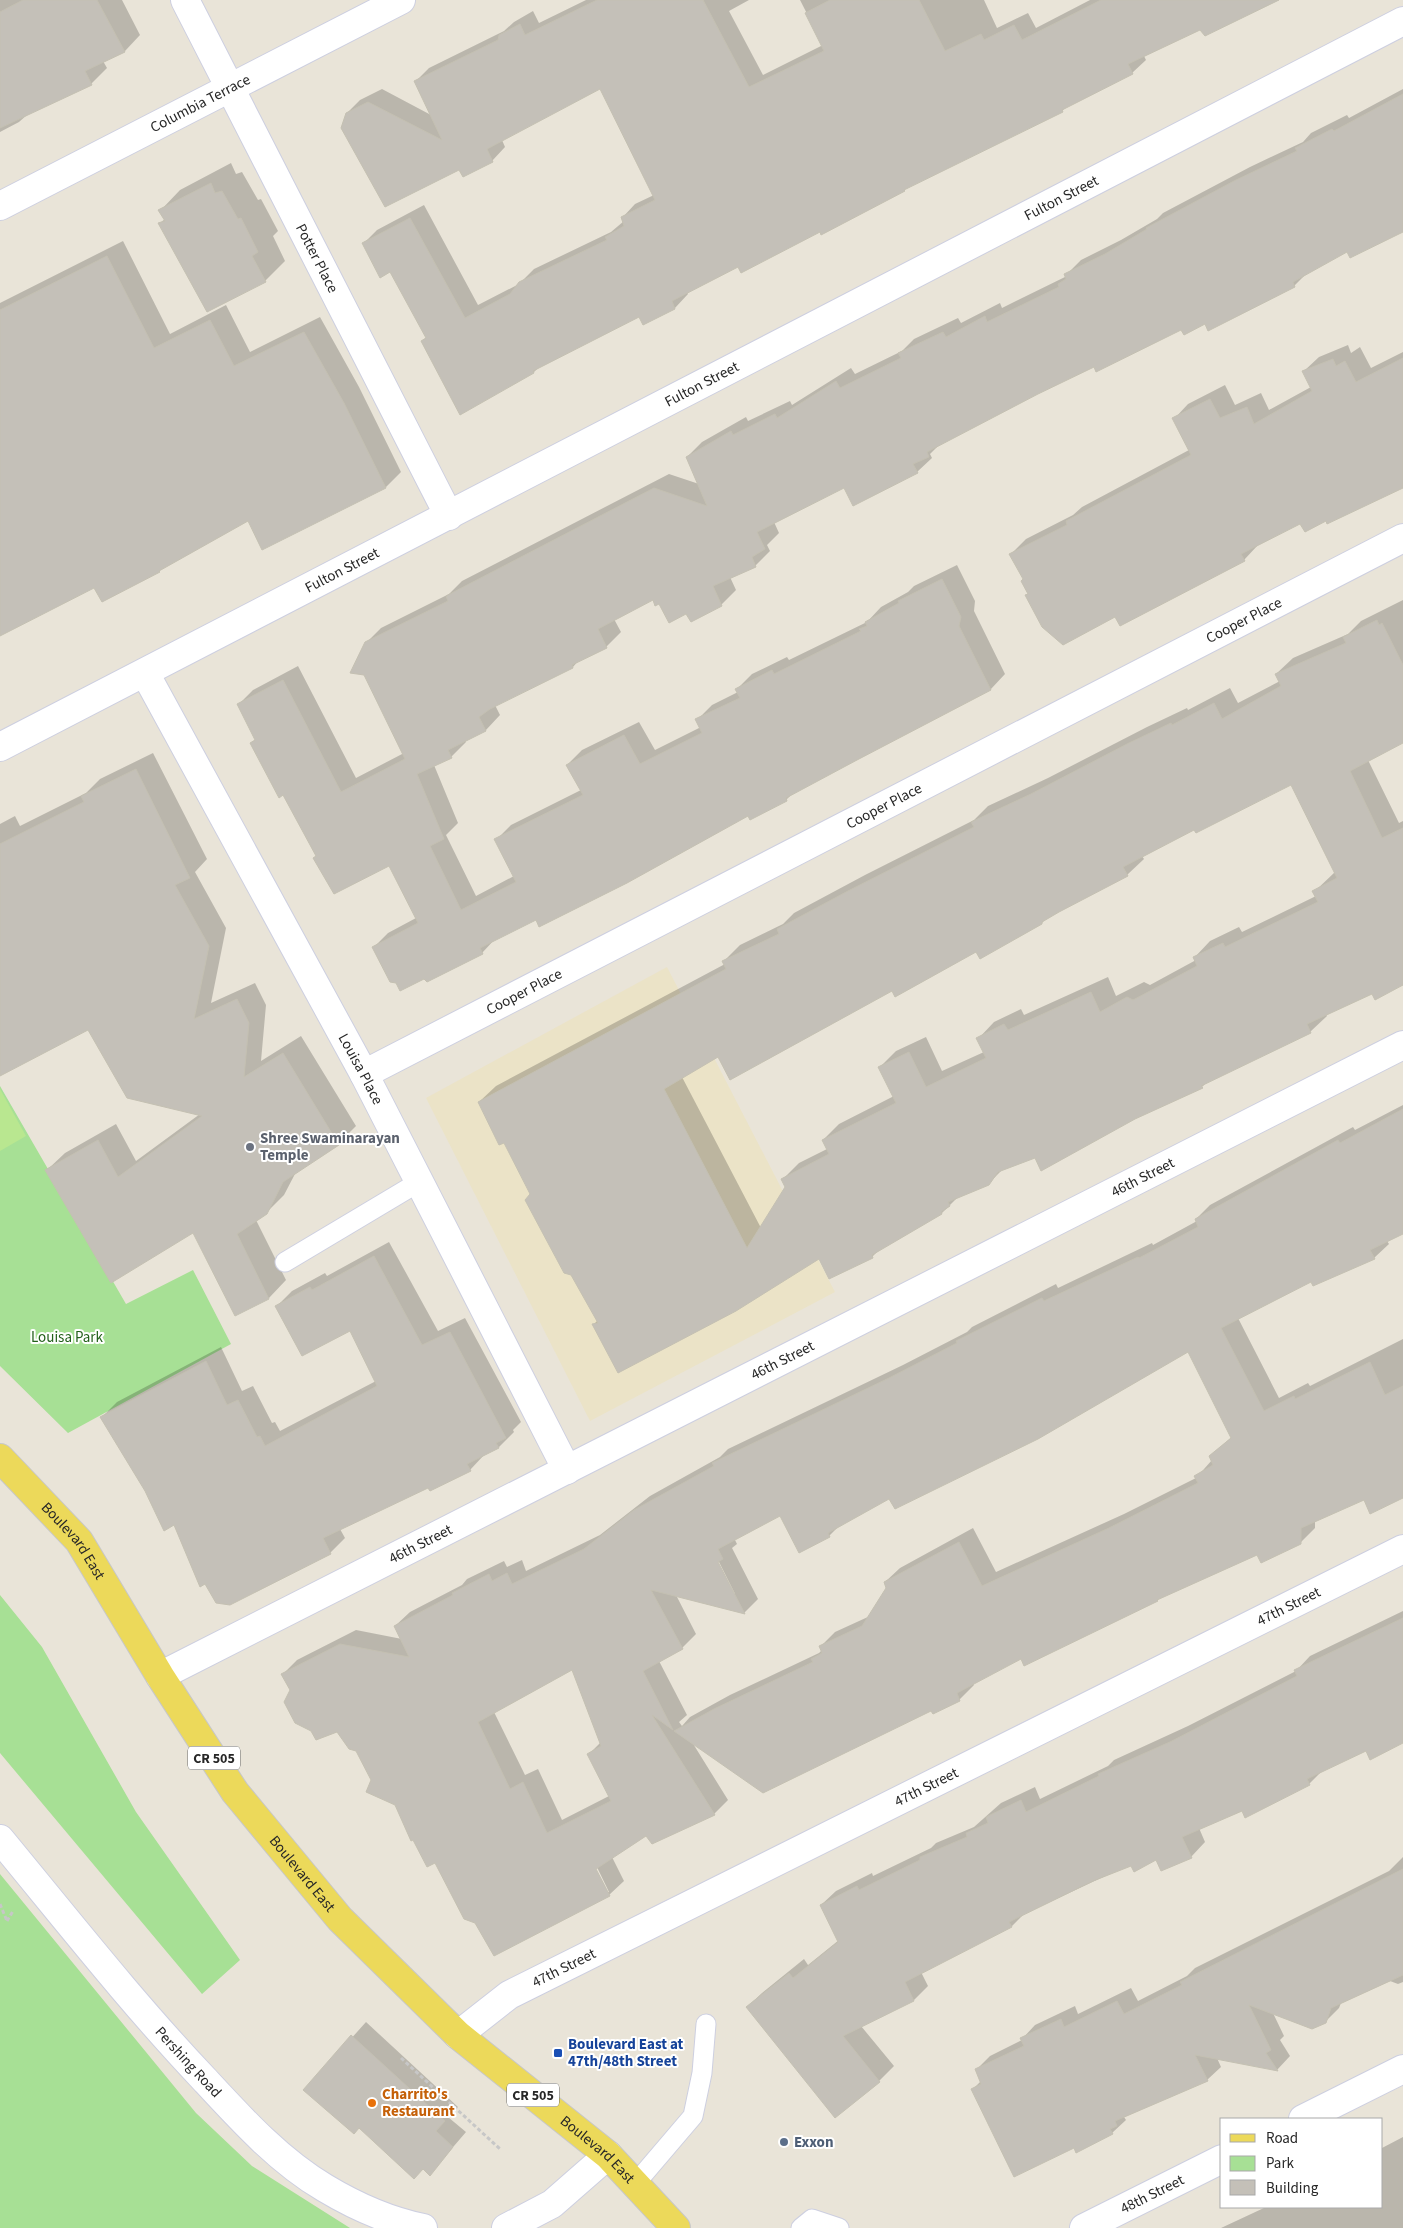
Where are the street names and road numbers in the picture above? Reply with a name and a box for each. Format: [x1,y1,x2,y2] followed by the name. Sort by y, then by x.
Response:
[147,69,254,138] street label: Columbia Terrace
[1021,170,1102,226] street label: Fulton Street
[290,220,343,297] street label: Potter Place
[661,356,743,412] street label: Fulton Street
[301,543,383,598] street label: Fulton Street
[1202,592,1286,649] street label: Cooper Place
[843,778,926,835] street label: Cooper Place
[483,964,566,1020] street label: Cooper Place
[333,1030,388,1108] street label: Louisa Place
[1107,1153,1178,1203] street label: 46th Street
[747,1336,818,1385] street label: 46th Street
[36,1498,110,1584] street label: Boulevard East
[385,1519,456,1569] street label: 46th Street
[1253,1582,1324,1631] street label: 47th Street
[188,1746,240,1770] road number: CR 505
[891,1763,962,1812] street label: 47th Street
[264,1831,340,1917] street label: Boulevard East
[528,1943,599,1993] street label: 47th Street
[150,2022,226,2102] street label: Pershing Road
[507,2084,559,2106] road number: CR 505
[556,2111,639,2188] street label: Boulevard East
[1117,2170,1188,2219] street label: 48th Street

